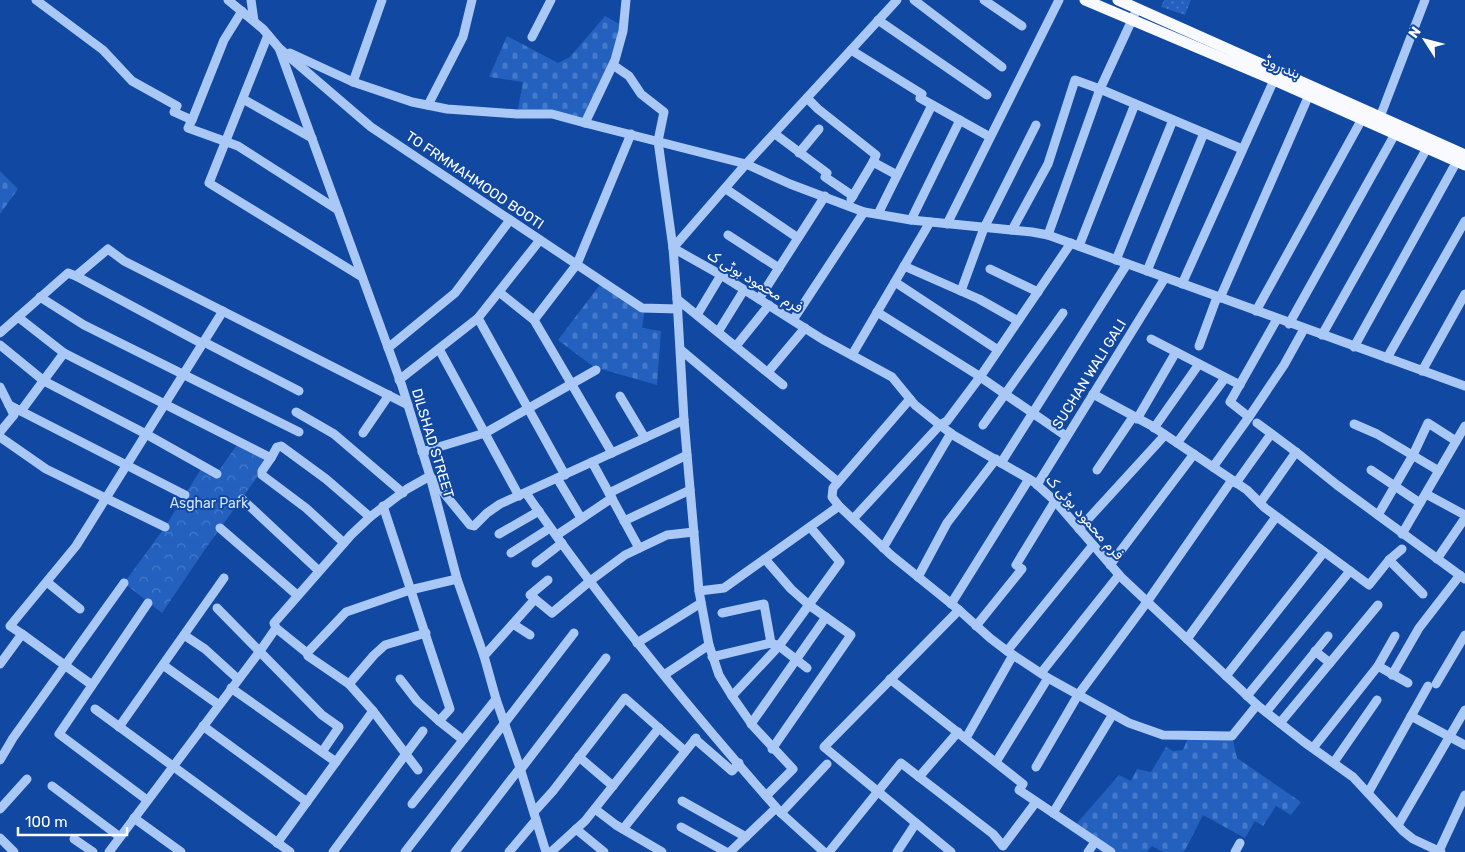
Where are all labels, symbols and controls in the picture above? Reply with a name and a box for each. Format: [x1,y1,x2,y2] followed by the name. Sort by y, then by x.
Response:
[1400,15,1450,65] north arrow
[1405,24,1425,42] text: N
[1261,52,1303,83] street label: بند روڈ
[402,128,547,233] street label: TO FRMMAHMOOD BOOTI
[703,246,806,318] street label: فرم محمود بوٹی ک
[1049,316,1130,432] street label: SUCHAN WALI GALI
[408,386,457,500] street label: DILSHAD STREET
[1041,471,1127,564] street label: فرم محمود بوٹی ک
[170,495,249,512] park label: Asghar Park
[18,804,126,836] scale bar
[25,813,67,831] text: 100 m

